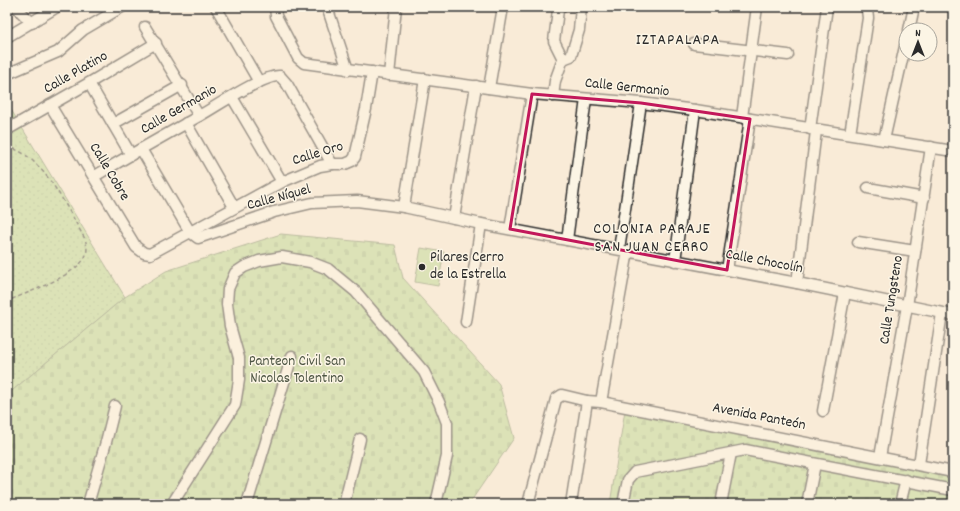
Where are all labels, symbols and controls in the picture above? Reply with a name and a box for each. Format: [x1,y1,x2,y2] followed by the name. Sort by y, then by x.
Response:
[898,22,938,62] north arrow
[915,26,921,42] text: N
[636,29,720,52] district label: IZTAPALAPA
[40,46,112,100] street label: Calle Platino
[584,73,671,103] street label: Calle Germanio
[137,79,222,141] street label: Calle Germanio
[290,136,347,172] street label: Calle Oro
[83,139,135,206] street label: Calle Cobre
[245,179,314,217] street label: Calle Níquel
[593,218,711,259] district label: COLONIA PARAJE SAN JUAN CERRO
[723,244,805,280] street label: Calle Chocolín
[430,247,507,286] place label: Pilares Cerro de la Estrella
[874,254,910,346] street label: Calle Tungsteno
[417,262,427,272] marker: Pilares Cerro de la Estrella
[249,351,345,390] park label: Panteon Civil San Nicolas Tolentino
[710,397,808,437] street label: Avenida Panteón

